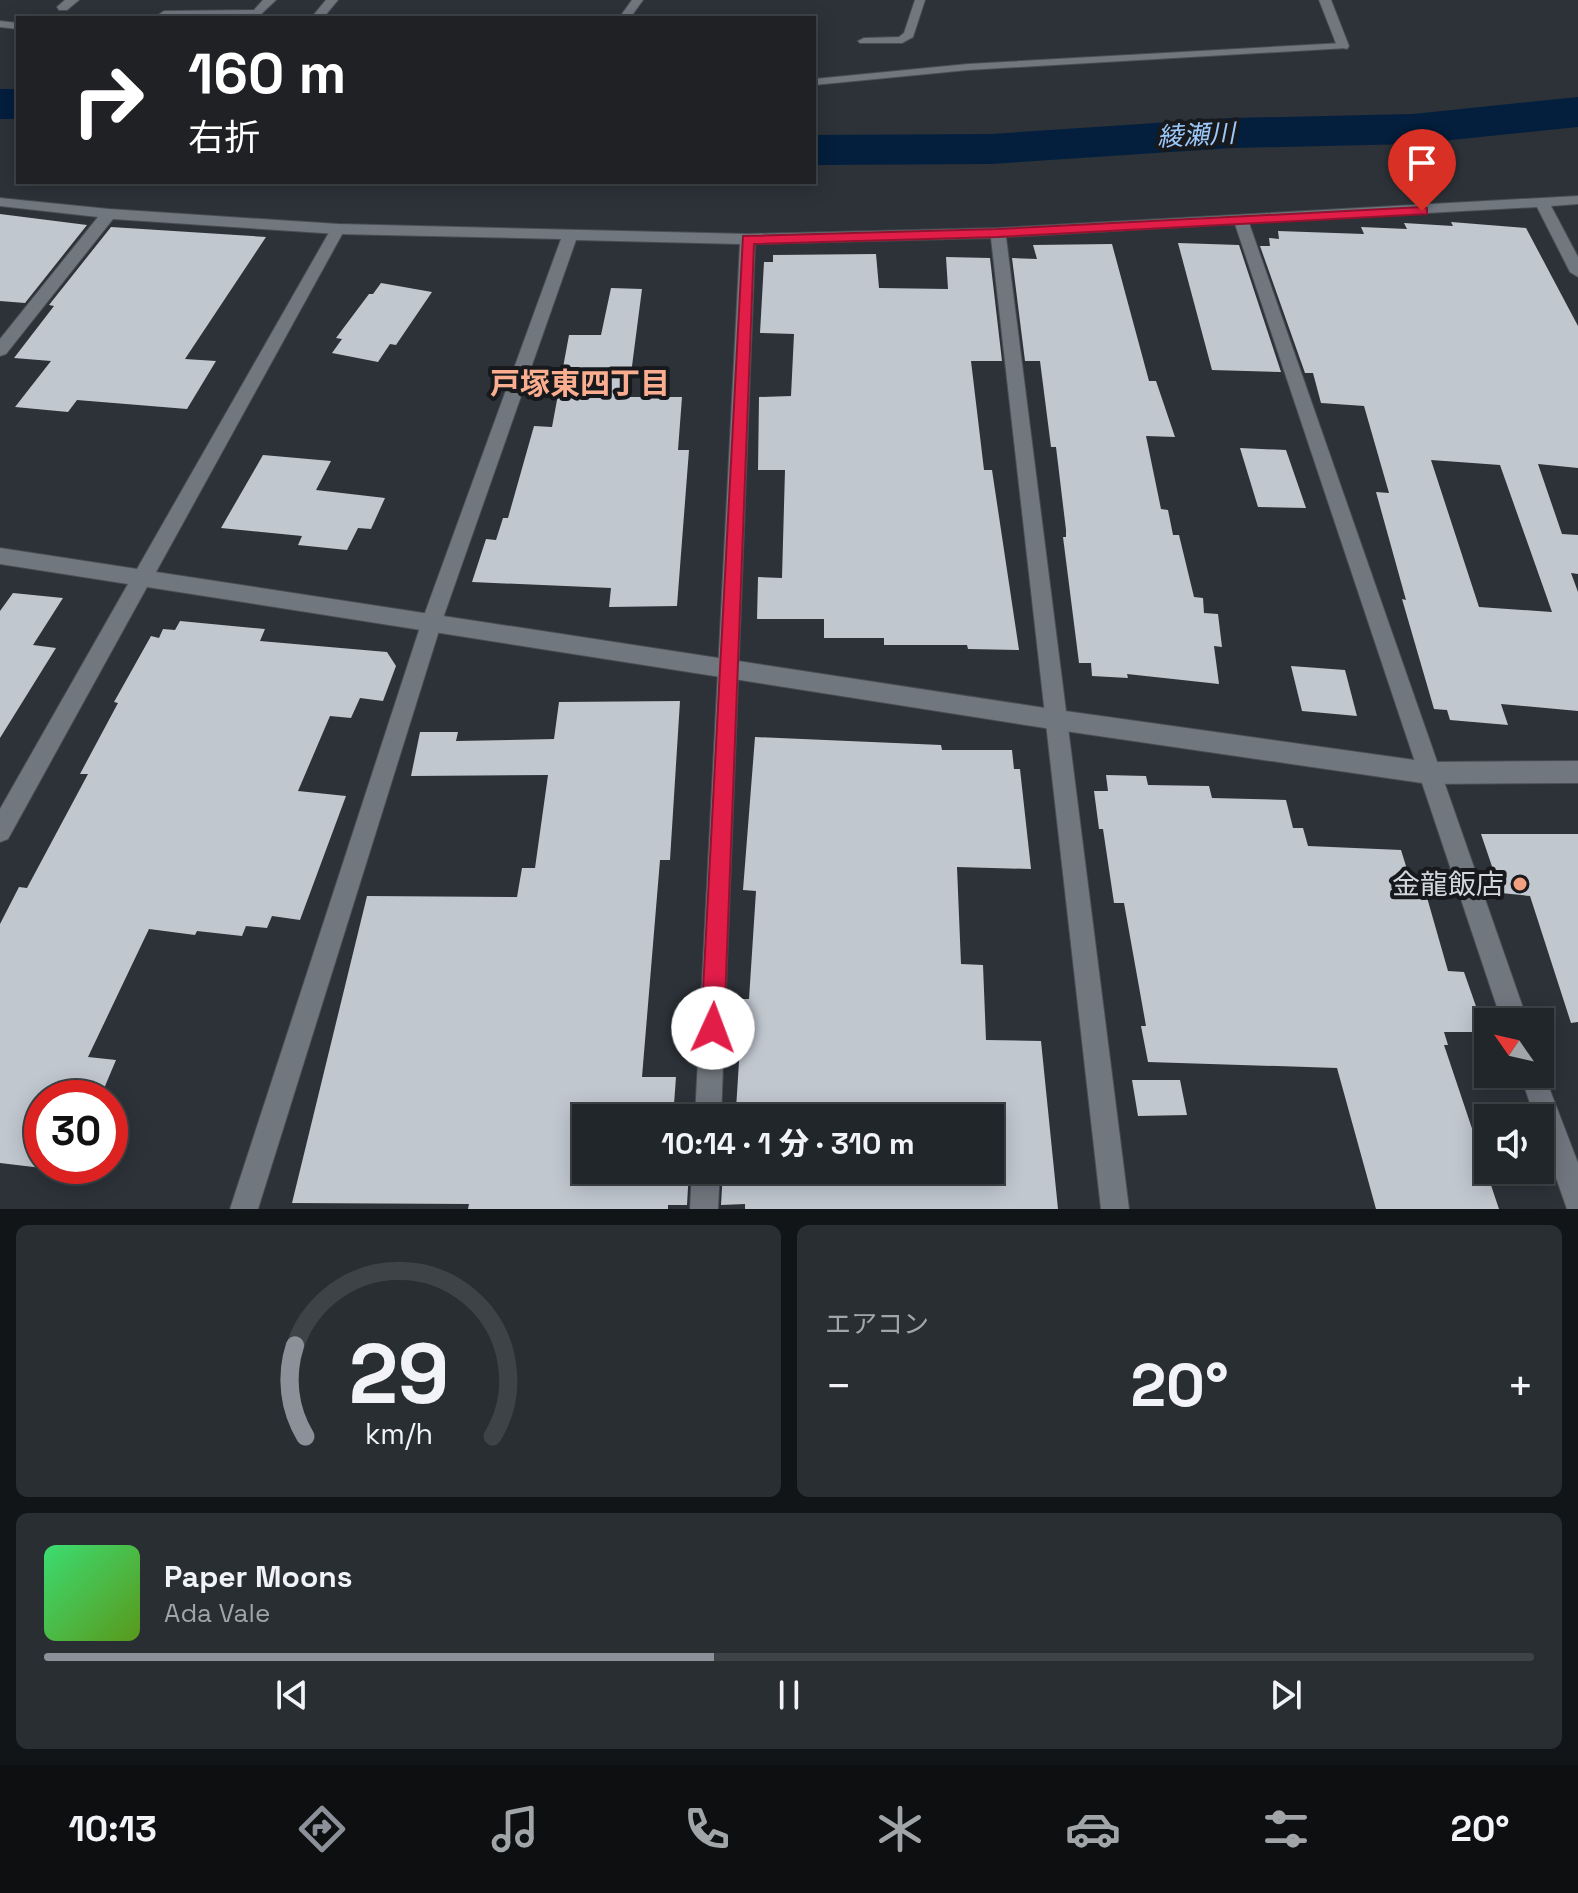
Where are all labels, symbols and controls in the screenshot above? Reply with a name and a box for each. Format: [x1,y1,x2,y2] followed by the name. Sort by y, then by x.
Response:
[188,38,346,109] text: 160 m
[56,48,160,152] icon: right
[188,115,260,161] text: 右折
[1156,116,1239,154] water label: 綾瀬川
[1388,129,1456,211] pin
[1400,141,1444,185] icon: arrive
[490,364,670,403] district label: 戸塚東四丁目
[1392,866,1504,902] place label: 金龍飯店
[1511,875,1529,893] marker: 金龍飯店
[671,986,755,1070] position arrow
[1474,1008,1554,1088] north arrow
[1474,1008,1554,1184] map controls
[24,1080,128,1184] speed limit sign: 30
[1474,1104,1554,1184] button: sound
[661,1124,915,1163] text: 10:14 · 1 分 · 310 m
[825,1307,929,1341] text: エアコン
[348,1321,449,1427] text: 29
[1130,1347,1229,1424] text: 20°
[825,1358,852,1414] text: −
[1507,1358,1534,1414] text: +
[364,1416,433,1452] text: km/h
[164,1557,353,1596] text: Paper Moons
[164,1596,270,1630] text: Ada Vale
[270,1673,314,1717] icon: previous
[767,1673,811,1717] icon: pause
[1264,1673,1308,1717] icon: next
[294,1801,350,1857] icon: directions
[487,1801,543,1857] icon: music
[679,1801,735,1857] icon: phone
[872,1801,928,1857] icon: climate
[1065,1801,1121,1857] icon: car
[1258,1801,1314,1857] icon: filters
[68,1806,157,1852] text: 10:13
[1451,1806,1510,1852] text: 20°

